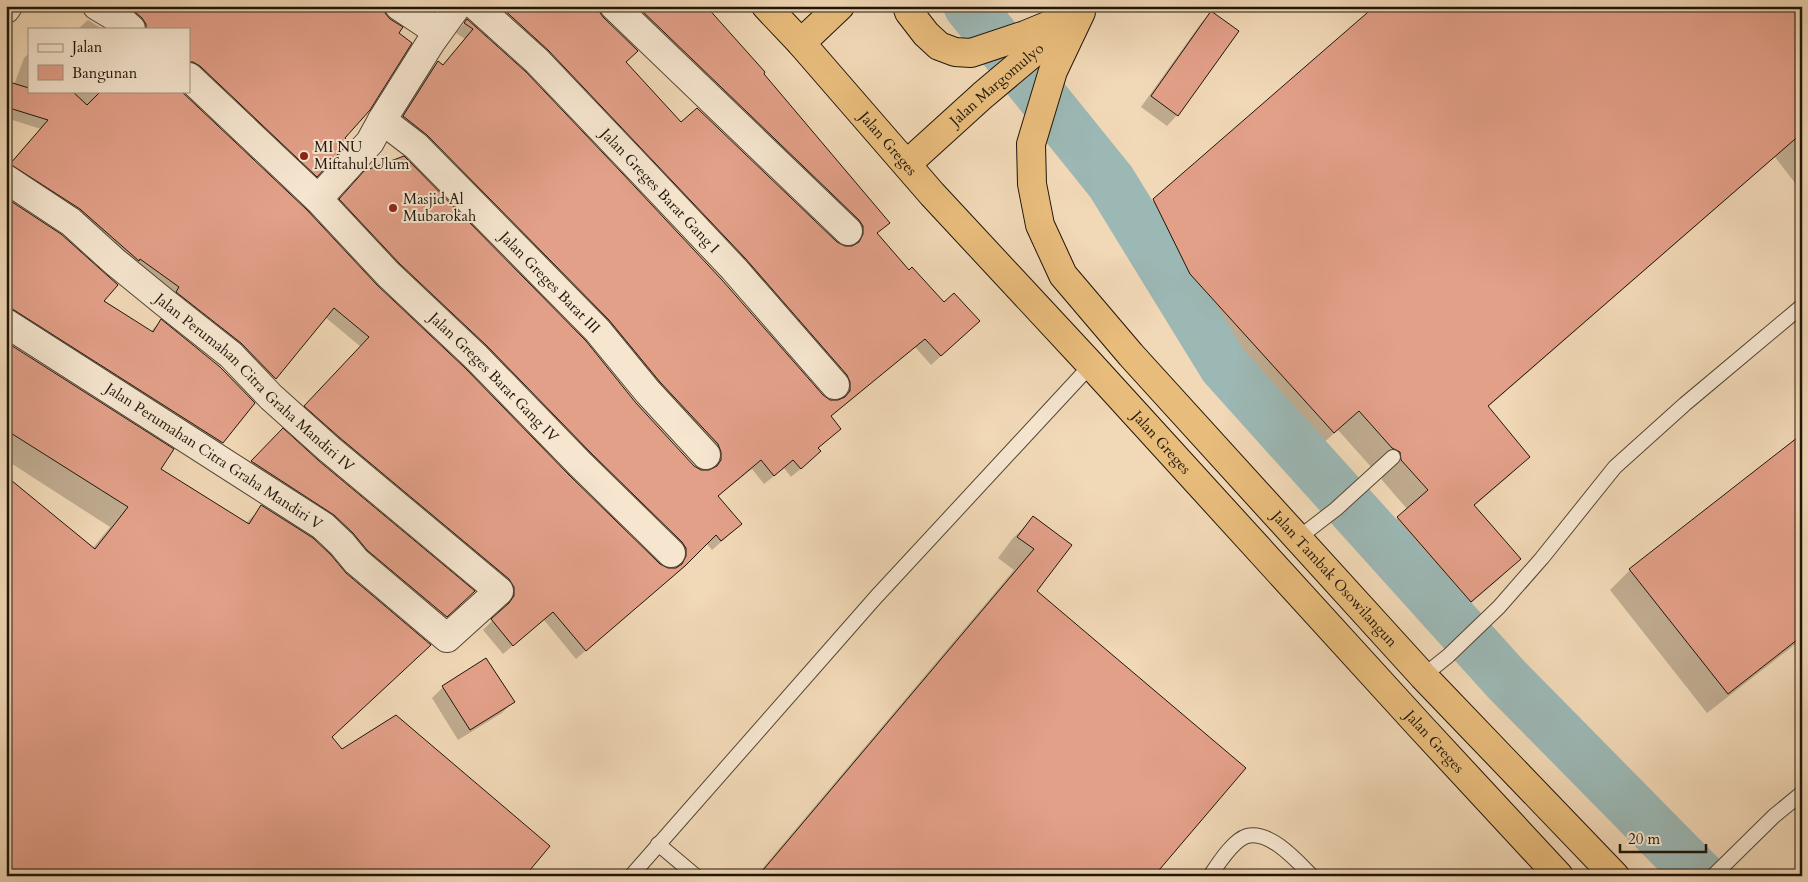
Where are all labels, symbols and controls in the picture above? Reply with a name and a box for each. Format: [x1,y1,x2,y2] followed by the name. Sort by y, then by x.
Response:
[28,28,190,92] legend
[70,37,103,57] text: Jalan
[944,38,1048,132] street label: Jalan Margomulyo
[72,63,138,83] text: Bangunan
[853,106,922,180] street label: Jalan Greges
[595,123,724,258] street label: Jalan Greges Barat Gang I
[314,137,410,174] place label: MI NU Miftahul Ulum
[298,150,310,162] marker: MI NU Miftahul Ulum
[403,189,477,226] place label: Masjid Al Mubarokah
[387,202,399,214] marker: Masjid Al Mubarokah
[494,225,605,338] street label: Jalan Greges Barat III
[149,287,359,476] street label: Jalan Perumahan Citra Graha Mandiri IV
[423,306,563,446] street label: Jalan Greges Barat Gang IV
[100,377,327,534] street label: Jalan Perumahan Citra Graha Mandiri V
[1126,405,1195,478] street label: Jalan Greges
[1266,505,1402,652] street label: Jalan Tambak Osowilangun
[1399,704,1469,777] street label: Jalan Greges
[1620,822,1707,854] scale bar
[1628,829,1660,849] text: 20 m

